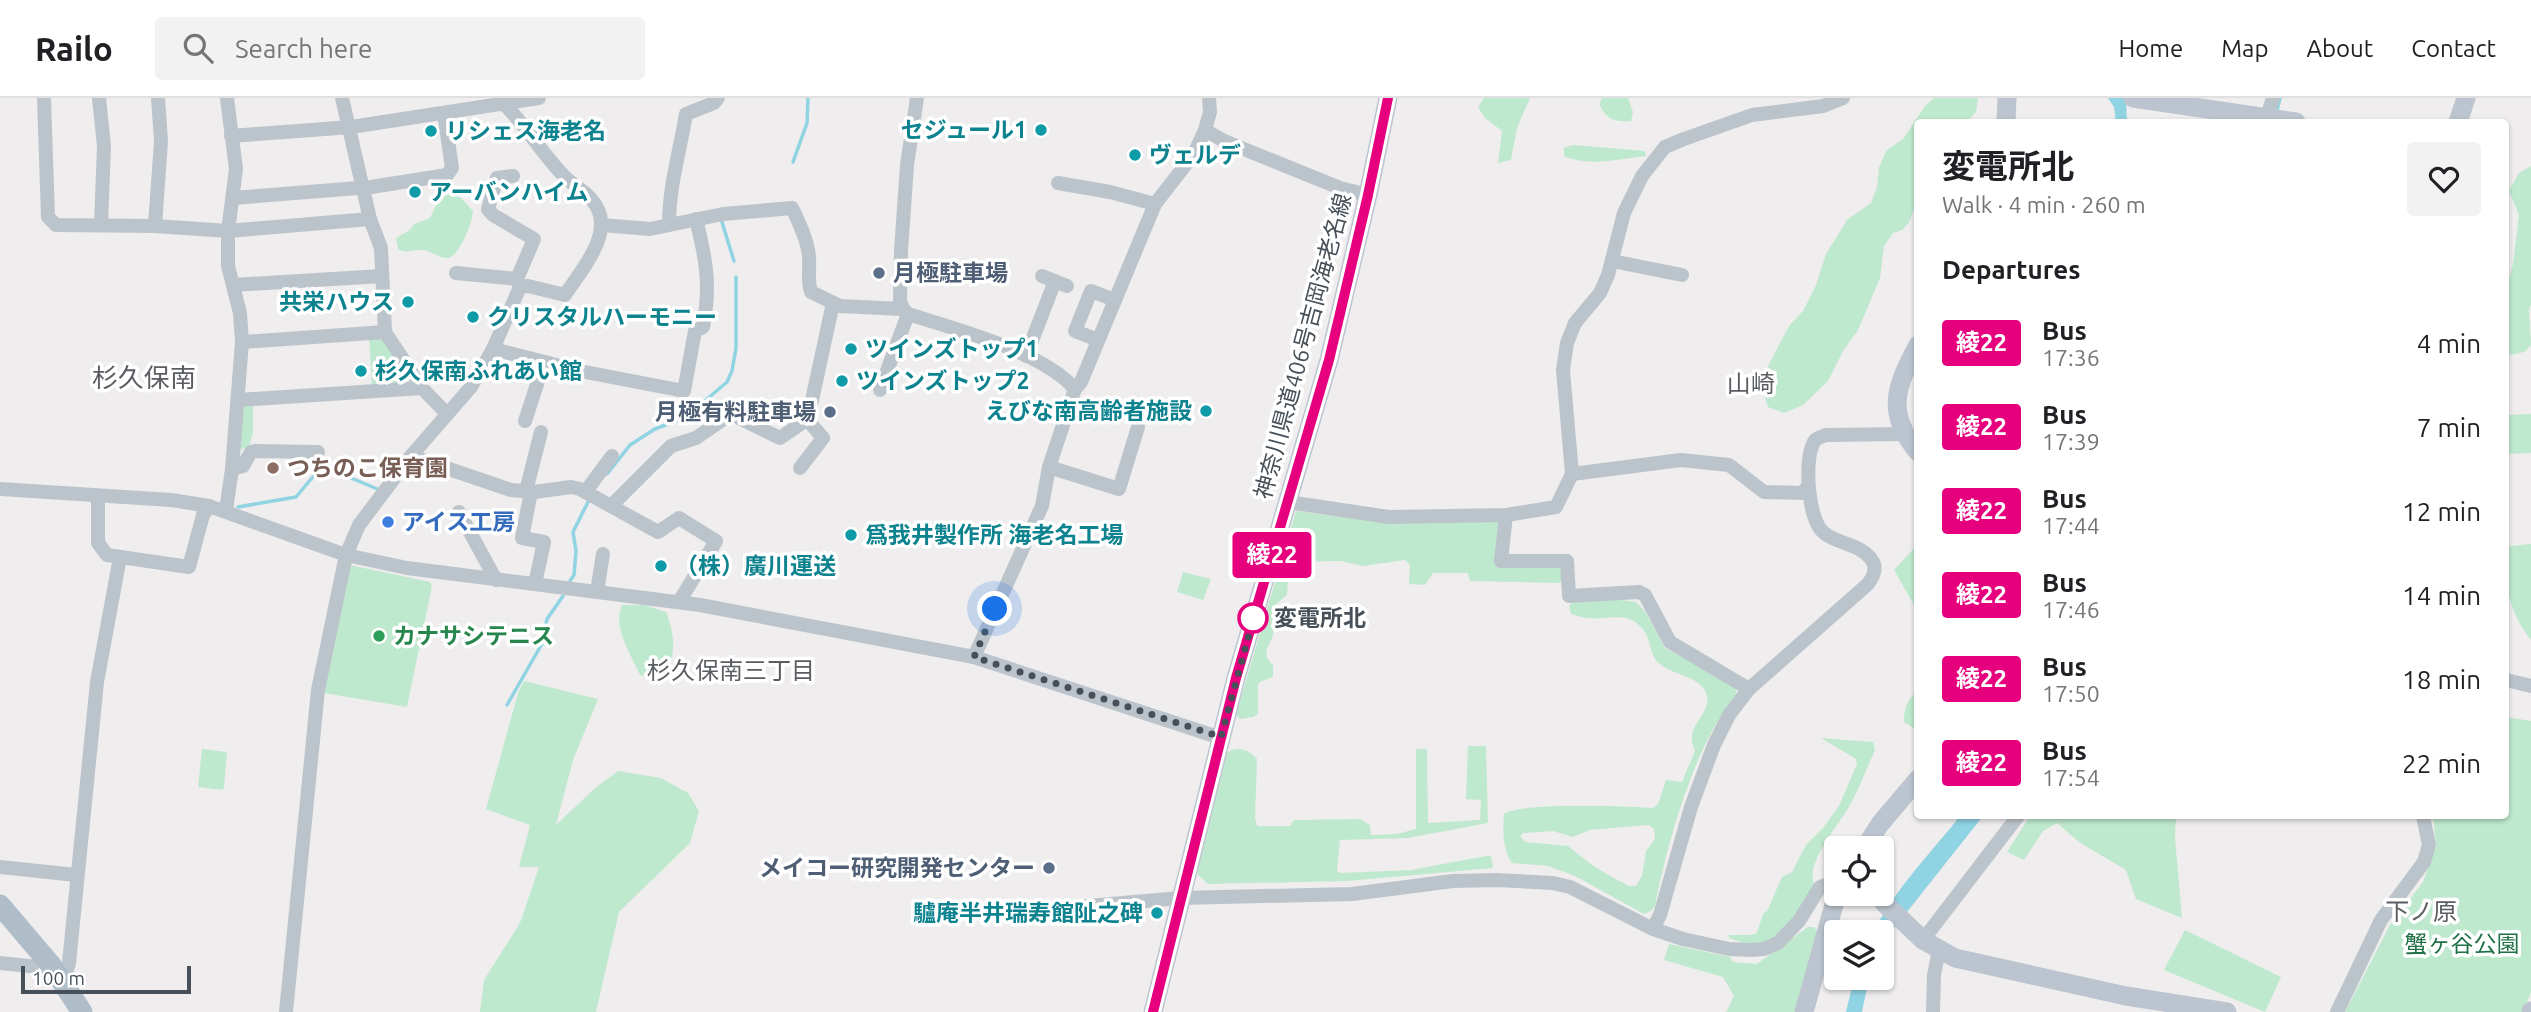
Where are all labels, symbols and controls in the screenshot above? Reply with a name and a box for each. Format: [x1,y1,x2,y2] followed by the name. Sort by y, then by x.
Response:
[155,17,645,80] search box
[179,29,217,67] icon: search
[35,30,113,67] text: Railo
[235,34,372,63] text: Search here
[2118,35,2183,62] text: Home
[2221,35,2268,62] text: Map
[2306,35,2373,62] text: About
[2411,35,2496,62] text: Contact
[901,117,1027,142] place label: セジュール1
[445,118,606,143] place label: リシェス海老名
[1033,122,1049,138] marker: セジュール1
[423,123,439,139] marker: リシェス海老名
[1149,142,1241,167] place label: ヴェルデ
[2407,142,2481,216] button: heart
[1127,147,1143,163] marker: ヴェルデ
[1942,147,2074,184] text: 変電所北
[429,179,589,204] place label: アーバンハイム
[407,184,423,200] marker: アーバンハイム
[1250,191,1355,501] street label: 神奈川県道406号吉岡海老名線
[1942,192,2146,217] text: Walk · 4 min · 260 m
[1942,255,2080,284] text: Departures
[893,260,1008,285] place label: 月極駐車場
[871,265,887,281] marker: 月極駐車場
[279,289,394,314] place label: 共栄ハウス
[400,294,416,310] marker: 共栄ハウス
[487,304,717,329] place label: クリスタルハーモニー
[465,309,481,325] marker: クリスタルハーモニー
[2042,316,2087,345] text: Bus
[1956,329,2007,356] text: 綾22
[2417,329,2481,358] text: 4 min
[865,336,1039,361] place label: ツインズトップ1
[843,341,859,357] marker: ツインズトップ1
[2042,345,2100,370] text: 17:36
[375,358,582,383] place label: 杉久保南ふれあい館
[92,363,196,392] district label: 杉久保南
[353,363,369,379] marker: 杉久保南ふれあい館
[856,368,1030,393] place label: ツインズトップ2
[1727,370,1775,397] district label: 山崎
[834,373,850,389] marker: ツインズトップ2
[985,398,1192,423] place label: えびな南高齢者施設
[655,399,816,424] place label: 月極有料駐車場
[2042,400,2087,429] text: Bus
[1198,403,1214,419] marker: えびな南高齢者施設
[822,404,838,420] marker: 月極有料駐車場
[1956,413,2007,440] text: 綾22
[2417,413,2481,442] text: 7 min
[2042,429,2100,454] text: 17:39
[287,455,448,480] place label: つちのこ保育園
[265,460,281,476] marker: つちのこ保育園
[2042,484,2087,513] text: Bus
[1956,497,2007,524] text: 綾22
[2402,497,2481,526] text: 12 min
[402,509,515,534] place label: アイス工房
[2042,513,2100,538] text: 17:44
[380,514,396,530] marker: アイス工房
[865,522,1123,547] place label: 爲我井製作所 海老名工場
[843,527,859,543] marker: 爲我井製作所 海老名工場
[1232,532,1312,578] line badge: 綾22
[1246,541,1298,568] text: 綾22
[675,553,836,578] place label: （株）廣川運送
[653,558,669,574] marker: （株）廣川運送
[2042,568,2087,597] text: Bus
[1956,581,2007,608] text: 綾22
[2402,581,2481,610] text: 14 min
[977,591,1012,626] your location
[2042,597,2100,622] text: 17:46
[1238,603,1268,633] marker: 変電所北
[1274,605,1366,630] place label: 変電所北
[393,623,554,648] place label: カナサシテニス
[371,628,387,644] marker: カナサシテニス
[2042,652,2087,681] text: Bus
[647,657,815,684] district label: 杉久保南三丁目
[1956,665,2007,692] text: 綾22
[2402,665,2481,694] text: 18 min
[2042,681,2100,706] text: 17:50
[2042,736,2087,765] text: Bus
[1956,749,2007,776] text: 綾22
[2402,749,2481,778] text: 22 min
[2042,765,2100,790] text: 17:54
[1824,836,1894,990] map controls
[1824,836,1894,906] button: locate
[759,855,1035,880] place label: メイコー研究開発センター
[1041,860,1057,876] marker: メイコー研究開発センター
[2385,898,2457,925] district label: 下ノ原
[913,900,1143,925] place label: 驢庵半井瑞寿館阯之碑
[1149,905,1165,921] marker: 驢庵半井瑞寿館阯之碑
[1824,920,1894,990] button: layers
[2405,931,2520,956] park label: 蟹ヶ谷公園
[21,963,191,995] scale bar
[32,967,85,989] text: 100 m

